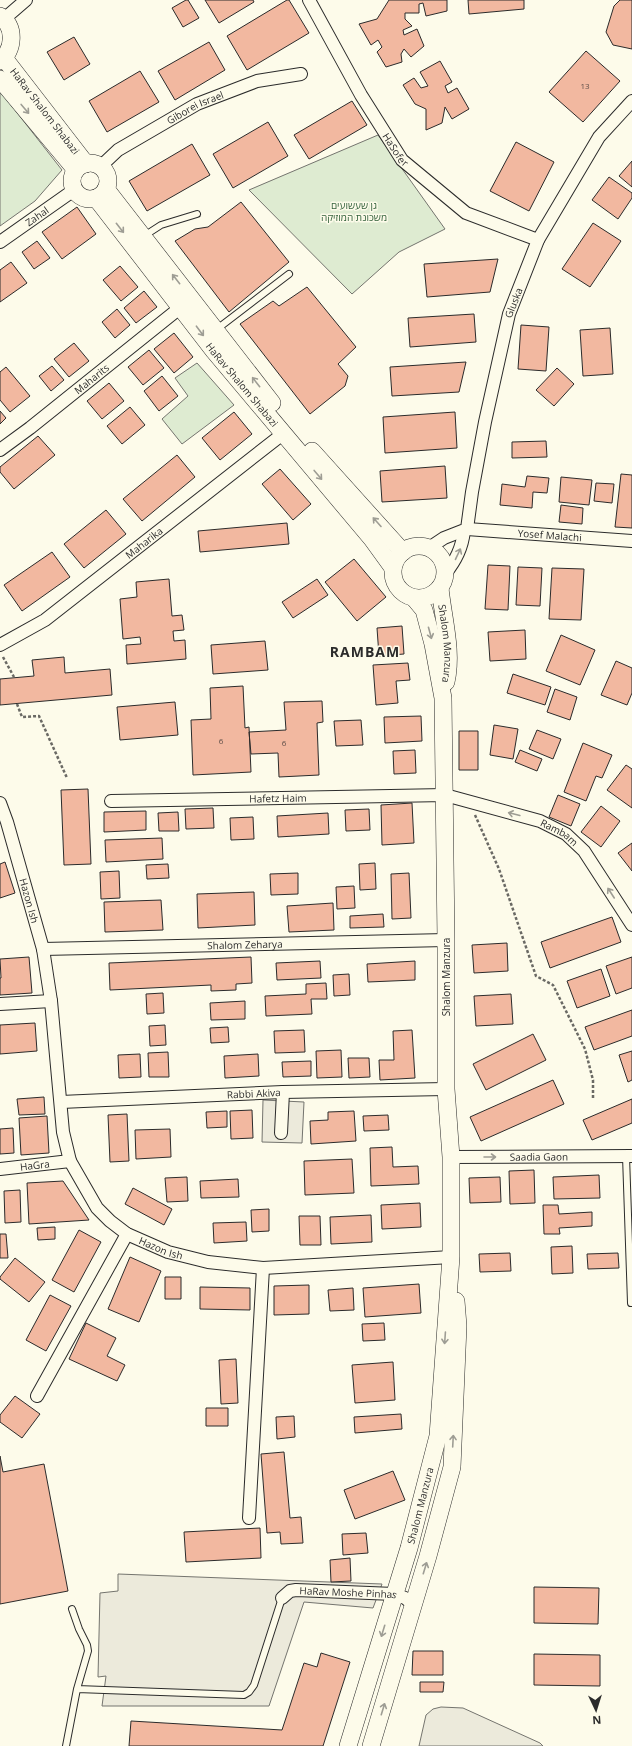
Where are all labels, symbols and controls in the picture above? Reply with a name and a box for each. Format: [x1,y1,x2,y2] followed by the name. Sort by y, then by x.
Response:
[7,65,83,157] street label: HaRav Shalom Shabazi
[580,80,590,91] house number: 13
[164,87,226,127] street label: Giborei Israel
[20,103,29,114] one-way arrow
[380,130,412,170] street label: HaSofer
[321,198,387,224] park label: גן שעשועים משכונת המוזיקה
[22,203,51,229] street label: Zahal
[116,223,125,234] one-way arrow
[172,274,180,285] one-way arrow
[501,285,526,319] street label: Gluska
[196,326,204,337] one-way arrow
[203,339,282,430] street label: HaRav Shalom Shabazi
[71,360,112,397] street label: Maharits
[252,376,260,387] one-way arrow
[314,469,323,480] one-way arrow
[373,517,382,528] one-way arrow
[122,524,165,562] street label: Maharika
[517,526,582,544] street label: Yosef Malachi
[455,548,462,560] one-way arrow
[435,603,455,684] street label: Shalom Manzura
[427,626,434,639] one-way arrow
[330,642,400,661] district label: RAMBAM
[219,735,224,746] house number: 6
[282,737,287,748] house number: 6
[249,790,307,806] street label: Hafetz Haim
[508,810,521,818] one-way arrow
[538,815,581,849] street label: Rambam
[16,877,42,925] street label: Hazon Ish
[607,887,615,898] one-way arrow
[207,937,283,952] street label: Shalom Zeharya
[439,938,453,1016] street label: Shalom Manzura
[227,1085,281,1102] street label: Rabbi Akiva
[510,1149,568,1164] street label: Saadia Gaon
[483,1153,496,1161] one-way arrow
[19,1156,50,1174] street label: HaGra
[137,1233,184,1262] street label: Hazon Ish
[442,1331,449,1344] one-way arrow
[450,1435,457,1448] one-way arrow
[403,1466,437,1545] street label: Shalom Manzura
[422,1561,429,1574] one-way arrow
[299,1583,399,1602] street label: HaRav Moshe Pinhas
[379,1624,386,1637] one-way arrow
[576,1690,616,1730] north arrow
[380,1702,387,1715] one-way arrow
[592,1713,602,1728] text: N

